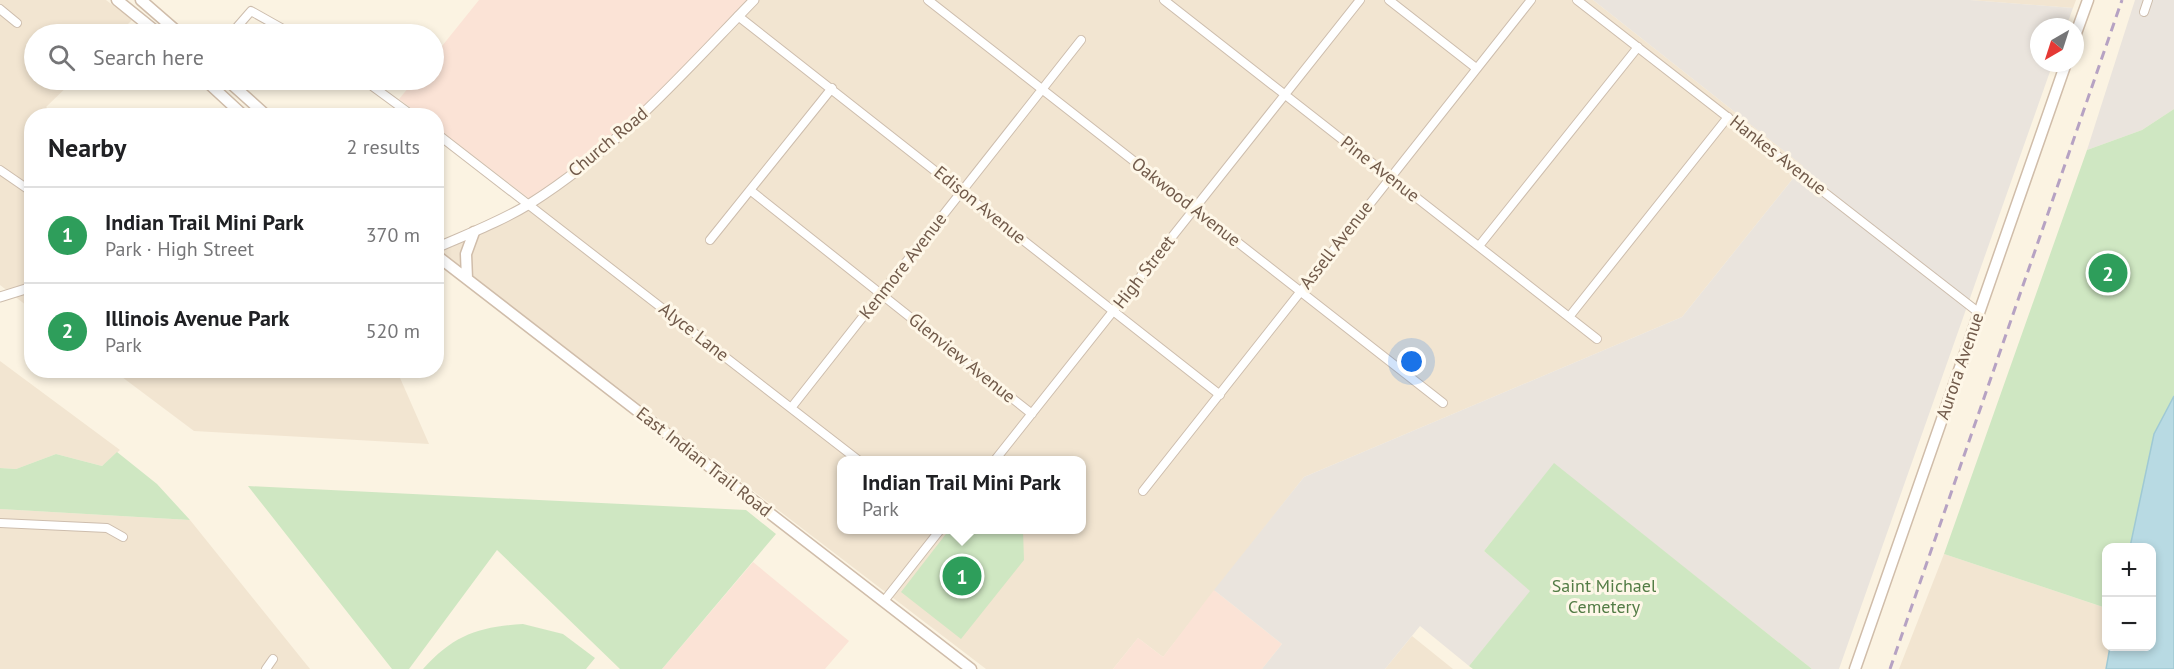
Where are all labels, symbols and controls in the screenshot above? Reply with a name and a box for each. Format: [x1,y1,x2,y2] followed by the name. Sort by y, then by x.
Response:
[2030,18,2084,72] north arrow
[24,24,444,90] search box
[45,41,78,74] icon: search
[93,43,204,71] text: Search here
[563,102,652,182] street label: Church Road
[1725,110,1831,200] street label: Hankes Avenue
[48,131,126,164] text: Nearby
[1336,131,1425,207] street label: Pine Avenue
[347,134,420,160] text: 2 results
[1127,152,1246,251] street label: Oakwood Avenue
[930,161,1031,249] street label: Edison Avenue
[1294,196,1377,293] street label: Assell Avenue
[105,208,304,236] text: Indian Trail Mini Park
[854,208,951,324] street label: Kenmore Avenue
[62,222,73,248] text: 1
[366,222,420,248] text: 370 m
[1108,230,1180,313] street label: High Street
[105,236,254,262] text: Park · High Street
[2088,250,2128,296] pin: 2
[655,297,734,366] street label: Alyce Lane
[105,304,289,332] text: Illinois Avenue Park
[904,307,1020,408] street label: Glenview Avenue
[1931,309,1989,422] street label: Aurora Avenue
[62,318,73,344] text: 2
[366,318,420,344] text: 520 m
[105,332,142,358] text: Park
[1397,347,1426,376] your location
[632,401,777,522] street label: East Indian Trail Road
[837,456,1086,534] popup
[862,468,1061,496] text: Indian Trail Mini Park
[862,496,899,522] text: Park
[2102,543,2156,651] map controls
[2102,543,2156,597] button: +
[942,554,982,598] pin: 1
[1552,574,1657,618] park label: Saint Michael Cemetery
[2102,597,2156,651] button: −

